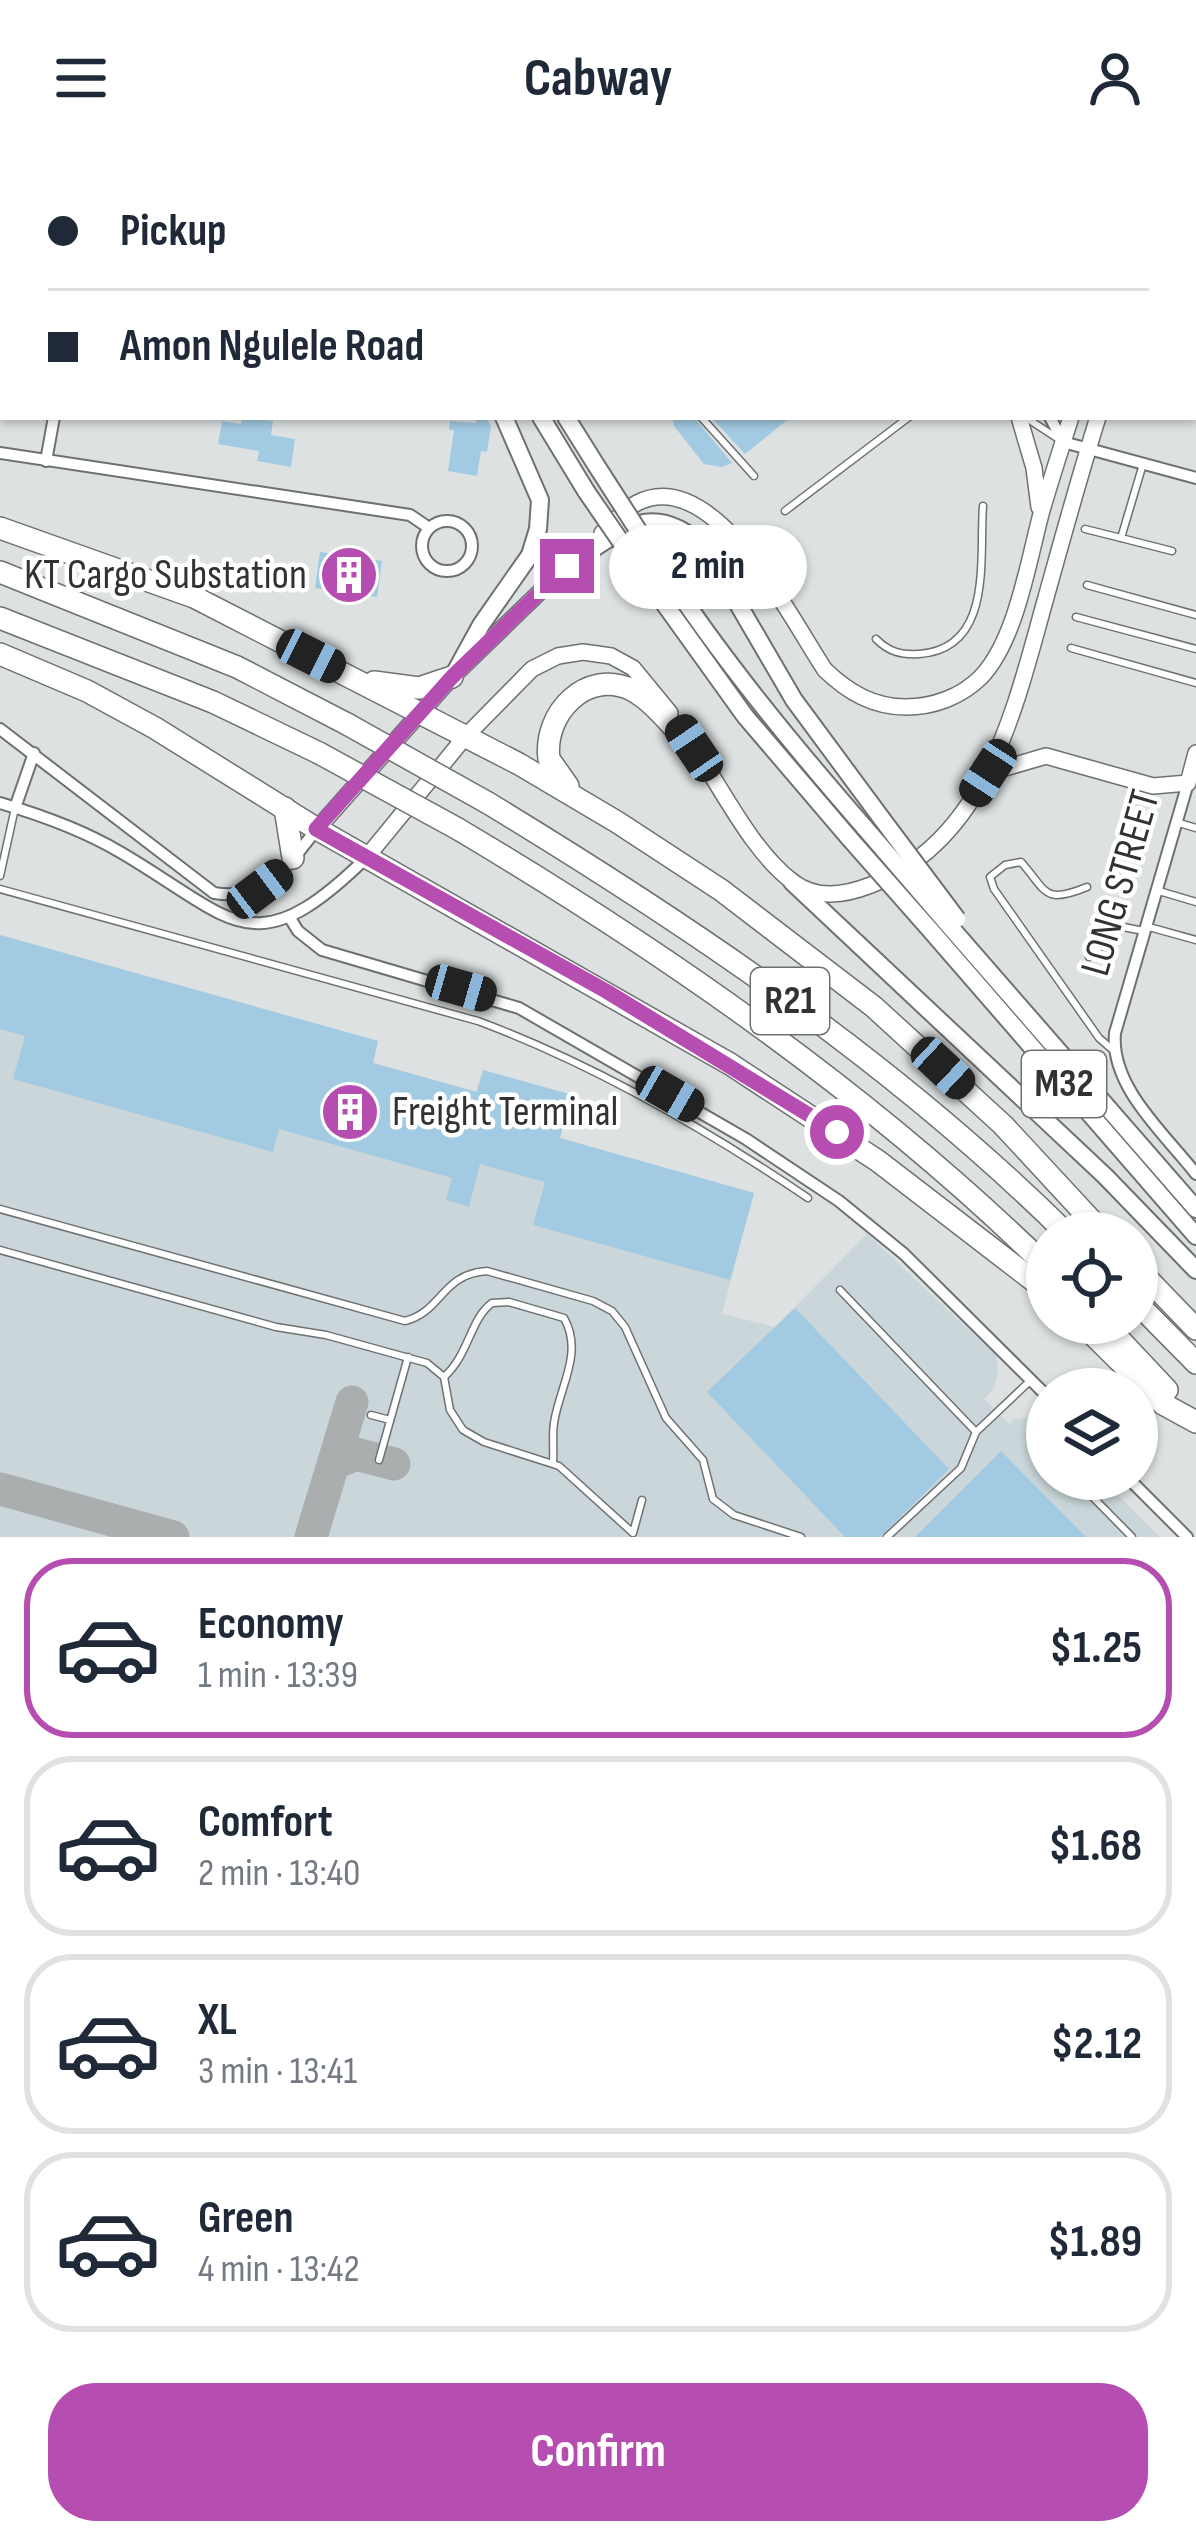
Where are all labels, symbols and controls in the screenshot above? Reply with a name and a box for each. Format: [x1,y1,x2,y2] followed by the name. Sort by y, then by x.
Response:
[48,45,114,111] icon: menu
[1082,45,1148,111] icon: person
[524,46,672,111] text: Cabway
[120,204,227,259] text: Pickup
[120,319,424,374] text: Amon Ngulele Road
[609,524,807,608] callout: 2 min
[540,539,594,593] route end
[671,543,745,590] text: 2 min
[318,544,380,606] building icon: KT Cargo Substation
[24,550,307,601] place label: KT Cargo Substation
[271,624,351,688] car
[659,708,729,788] car
[953,733,1023,813] car
[1070,784,1172,982] street label: LONG STREET
[220,853,300,925] car
[421,961,501,1015] car
[751,968,829,1034] road number: R21
[904,1030,982,1106] car
[1022,1051,1106,1117] road number: M32
[630,1060,710,1128] car
[319,1081,381,1143] building icon: Freight Terminal
[392,1087,618,1138] place label: Freight Terminal
[810,1105,864,1159] route start
[1026,1212,1158,1500] map controls
[1026,1212,1158,1344] button: locate
[1026,1368,1158,1500] button: layers
[54,1594,162,1702] icon: car
[198,1597,344,1652] text: Economy
[1050,1621,1142,1676] text: $1.25
[198,1652,358,1699] text: 1 min · 13:39
[54,1792,162,1900] icon: car
[198,1795,333,1850] text: Comfort
[1048,1819,1142,1874] text: $1.68
[198,1850,360,1897] text: 2 min · 13:40
[54,1990,162,2098] icon: car
[198,1993,237,2048] text: XL
[1051,2017,1142,2072] text: $2.12
[198,2048,357,2095] text: 3 min · 13:41
[54,2188,162,2296] icon: car
[198,2191,294,2246] text: Green
[1048,2215,1142,2270] text: $1.89
[198,2246,360,2293] text: 4 min · 13:42
[48,2383,1148,2521] button: Confirm

